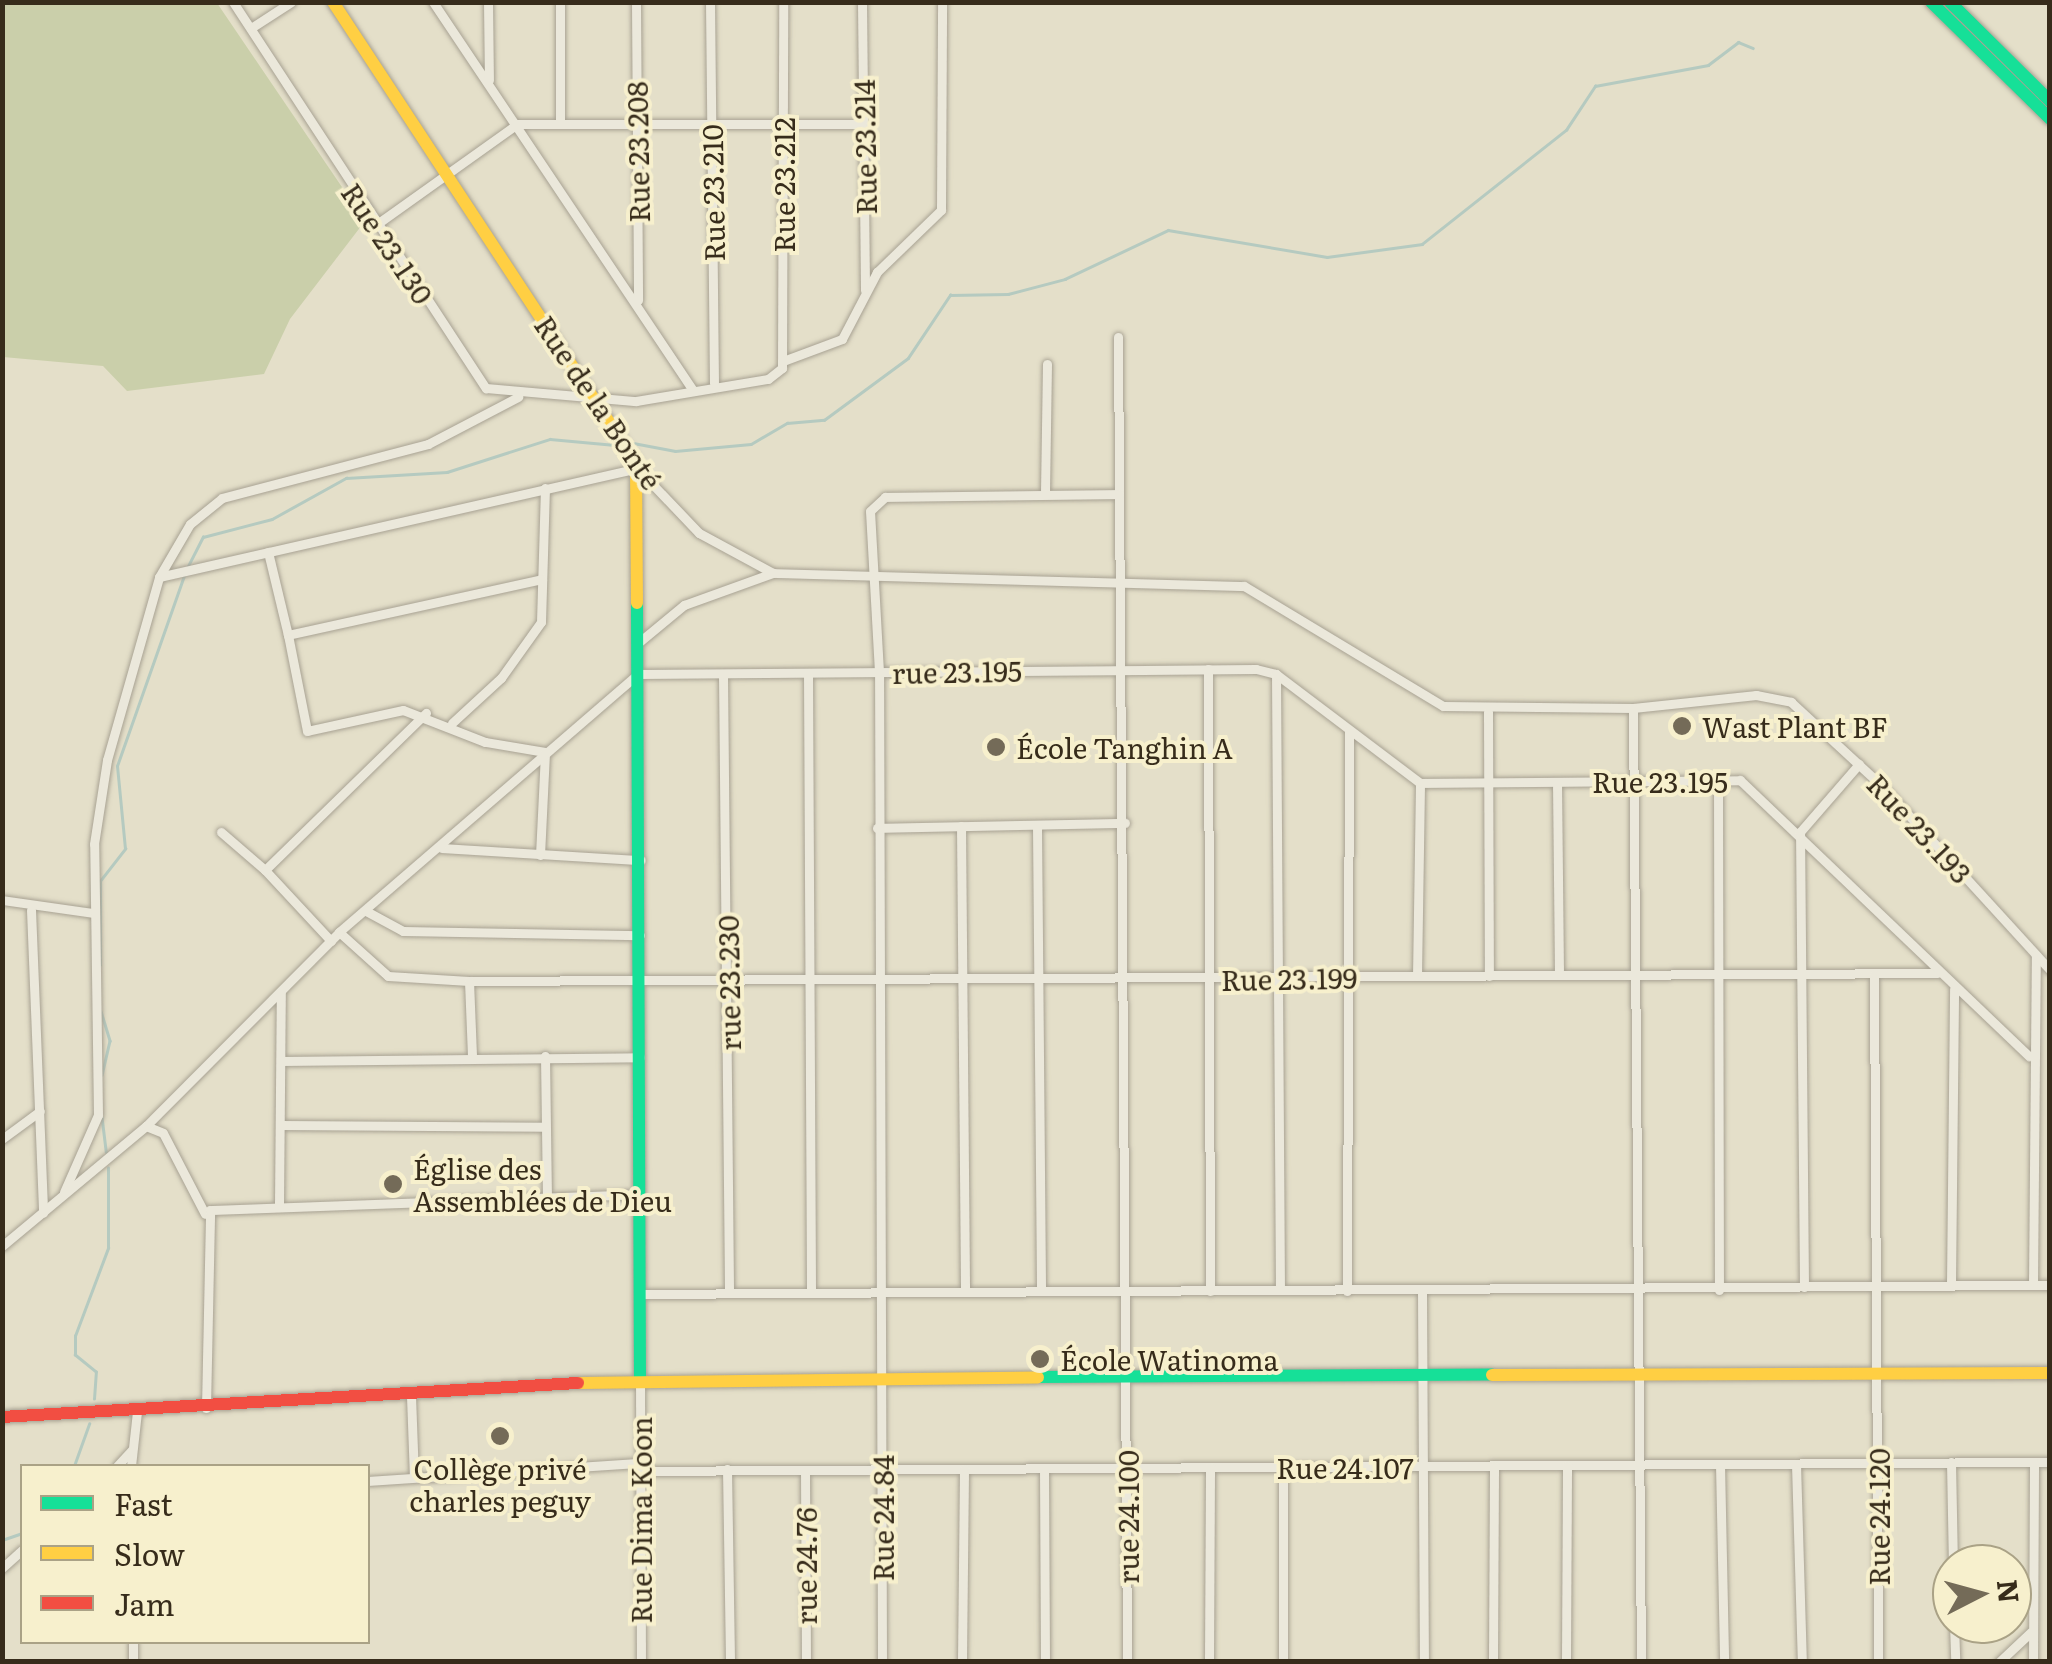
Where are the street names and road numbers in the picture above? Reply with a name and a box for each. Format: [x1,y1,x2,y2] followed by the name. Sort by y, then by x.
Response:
[846,79,882,215] street label: Rue 23.214
[619,81,655,223] street label: Rue 23.208
[766,117,800,253] street label: Rue 23.212
[694,124,730,262] street label: Rue 23.210
[335,176,441,310] street label: Rue 23.130
[529,309,669,495] street label: Rue de la Bonté
[892,653,1022,689] street label: rue 23.195
[1592,764,1728,798] street label: Rue 23.195
[1861,767,1979,889] street label: Rue 23.193
[710,915,746,1051] street label: rue 23.230
[1221,960,1357,996] street label: Rue 23.199
[623,1416,657,1624] street label: Rue Dima Koon
[1861,1448,1895,1586] street label: Rue 24.120
[1110,1450,1144,1584] street label: rue 24.100
[1276,1450,1414,1484] street label: Rue 24.107
[865,1455,899,1581] street label: Rue 24.84
[788,1507,822,1625] street label: rue 24.76

